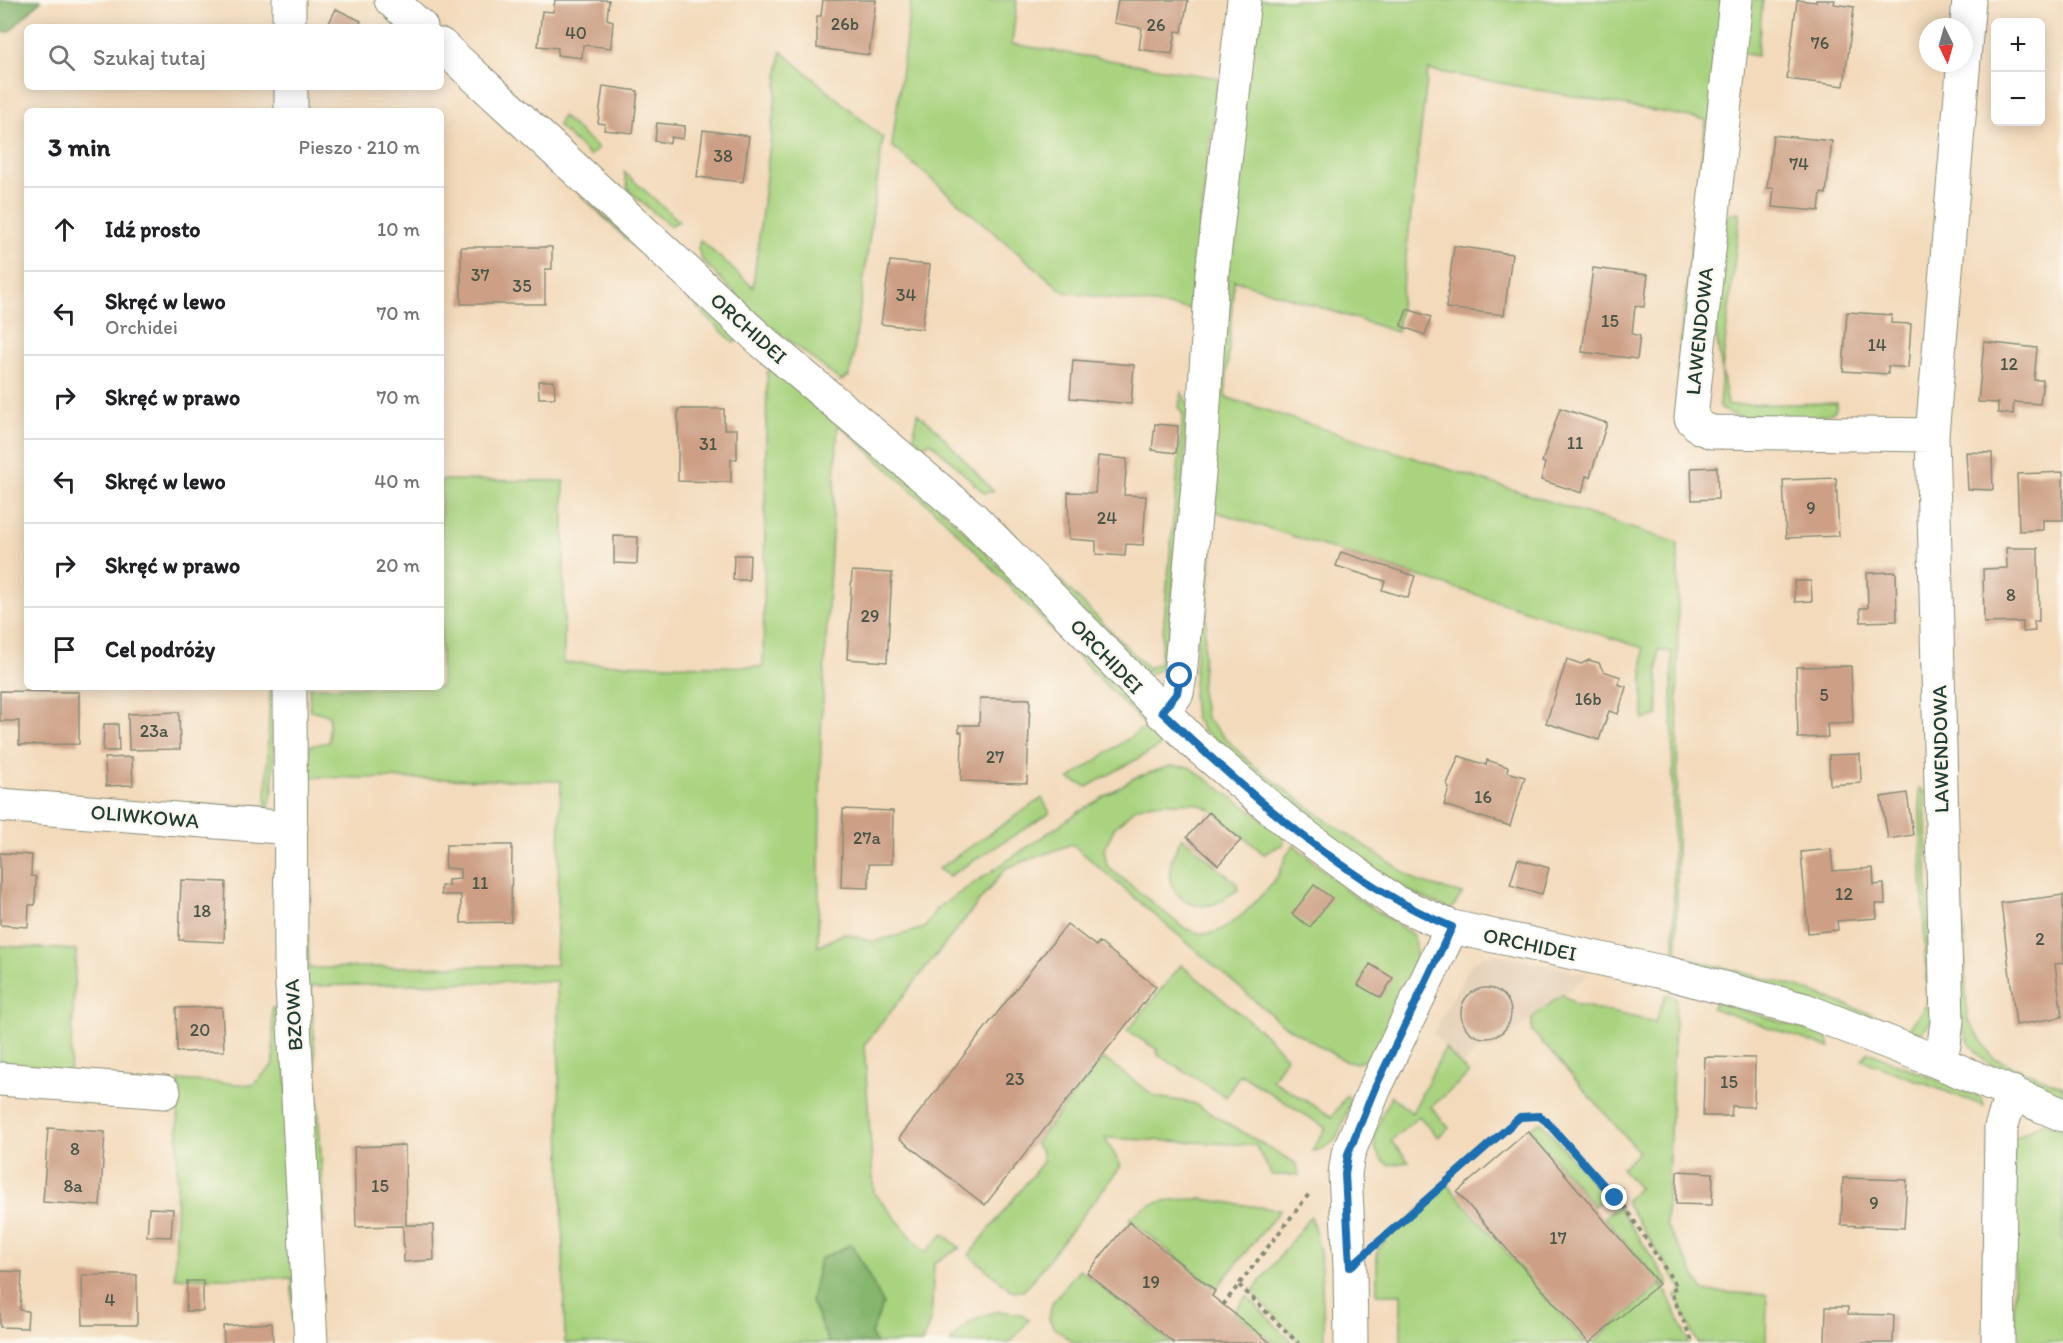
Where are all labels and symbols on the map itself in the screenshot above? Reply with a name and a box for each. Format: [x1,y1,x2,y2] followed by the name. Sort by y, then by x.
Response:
[831,13,859,35] house number: 26b
[1147,14,1166,36] house number: 26
[1919,18,1973,72] north arrow
[565,22,587,44] house number: 40
[1811,32,1829,54] house number: 76
[713,145,733,167] house number: 38
[1789,153,1809,175] house number: 74
[471,264,489,286] house number: 37
[1680,265,1718,396] street label: LAWENDOWA
[512,275,532,297] house number: 35
[896,284,916,306] house number: 34
[705,287,793,369] street label: ORCHIDEI
[1601,310,1619,332] house number: 15
[1867,334,1887,356] house number: 14
[2000,353,2018,375] house number: 12
[1567,432,1583,454] house number: 11
[699,433,717,455] house number: 31
[1806,497,1816,519] house number: 9
[1097,507,1117,529] house number: 24
[2006,584,2016,606] house number: 8
[861,605,879,627] house number: 29
[1065,613,1149,699] street label: ORCHIDEI
[1166,662,1192,688] route start
[1819,684,1829,706] house number: 5
[1926,684,1954,813] street label: LAWENDOWA
[1574,688,1602,710] house number: 16b
[140,720,169,742] house number: 23a
[986,746,1004,768] house number: 27
[1474,786,1492,808] house number: 16
[90,799,201,833] street label: OLIWKOWA
[853,827,882,849] house number: 27a
[472,872,488,894] house number: 11
[1835,883,1853,905] house number: 12
[193,900,211,922] house number: 18
[1481,922,1579,966] street label: ORCHIDEI
[2035,928,2045,950] house number: 2
[279,978,307,1052] street label: BZOWA
[190,1019,210,1041] house number: 20
[1005,1068,1025,1090] house number: 23
[1720,1071,1738,1093] house number: 15
[70,1138,80,1160] house number: 8
[63,1175,83,1197] house number: 8a
[371,1175,389,1197] house number: 15
[1601,1184,1627,1210] route end
[1869,1192,1879,1214] house number: 9
[1549,1227,1567,1249] house number: 17
[1142,1271,1160,1293] house number: 19
[105,1289,116,1311] house number: 4

